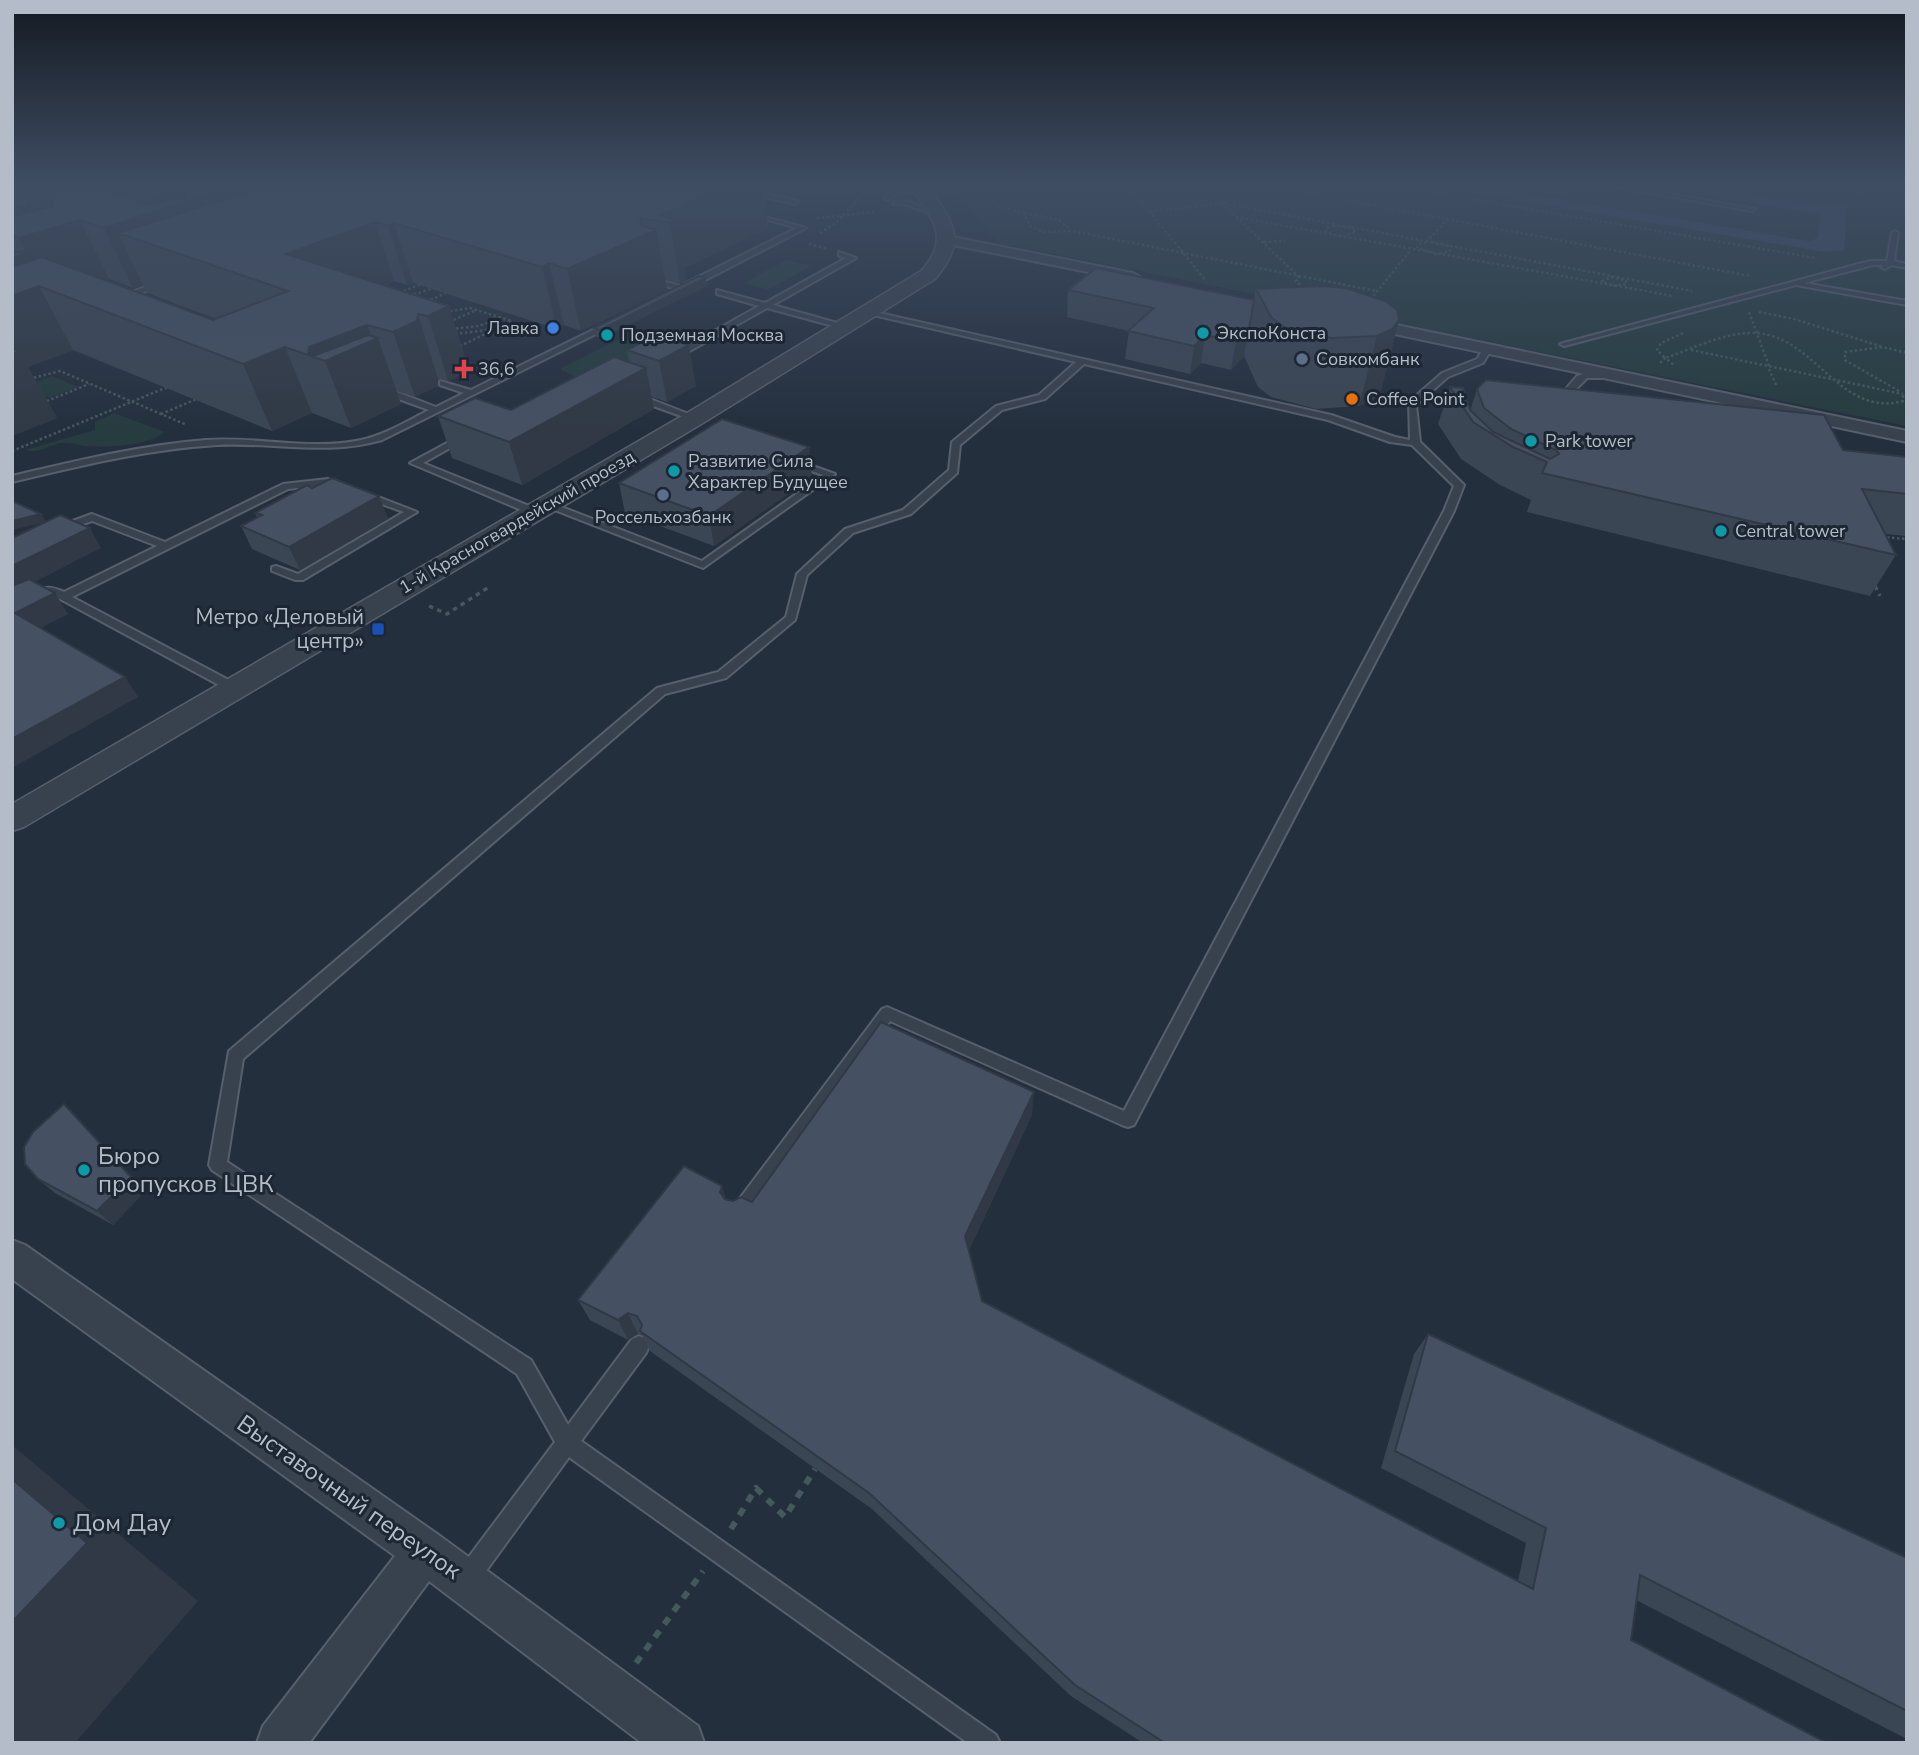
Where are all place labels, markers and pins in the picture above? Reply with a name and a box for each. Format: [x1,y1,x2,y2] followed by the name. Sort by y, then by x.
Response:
[487,316,539,340] place label: Лавка
[545,320,561,336] marker: Лавка
[1217,321,1326,345] place label: ЭкспоКонста
[621,323,784,347] place label: Подземная Москва
[1195,325,1211,341] marker: ЭкспоКонста
[599,327,615,343] marker: Подземная Москва
[1316,347,1420,371] place label: Совкомбанк
[1294,351,1310,367] marker: Совкомбанк
[478,357,515,381] place label: 36,6
[456,361,472,377] marker: 36,6
[1366,387,1465,411] place label: Coffee Point
[1344,391,1360,407] marker: Coffee Point
[1545,429,1633,453] place label: Park tower
[1523,433,1539,449] marker: Park tower
[688,449,848,494] place label: Развитие Сила Характер Будущее
[666,463,682,479] marker: Развитие Сила Характер Будущее
[655,487,671,503] marker: Россельхозбанк
[595,505,732,529] place label: Россельхозбанк
[1735,519,1846,543] place label: Central tower
[1713,523,1729,539] marker: Central tower
[196,603,364,655] place label: Метро «Деловый центр»
[370,621,386,637] marker: Метро «Деловый центр»
[98,1140,274,1200] place label: Бюро пропусков ЦВК
[76,1162,92,1178] marker: Бюро пропусков ЦВК
[73,1507,172,1539] place label: Дом Дау
[51,1515,67,1531] marker: Дом Дау

